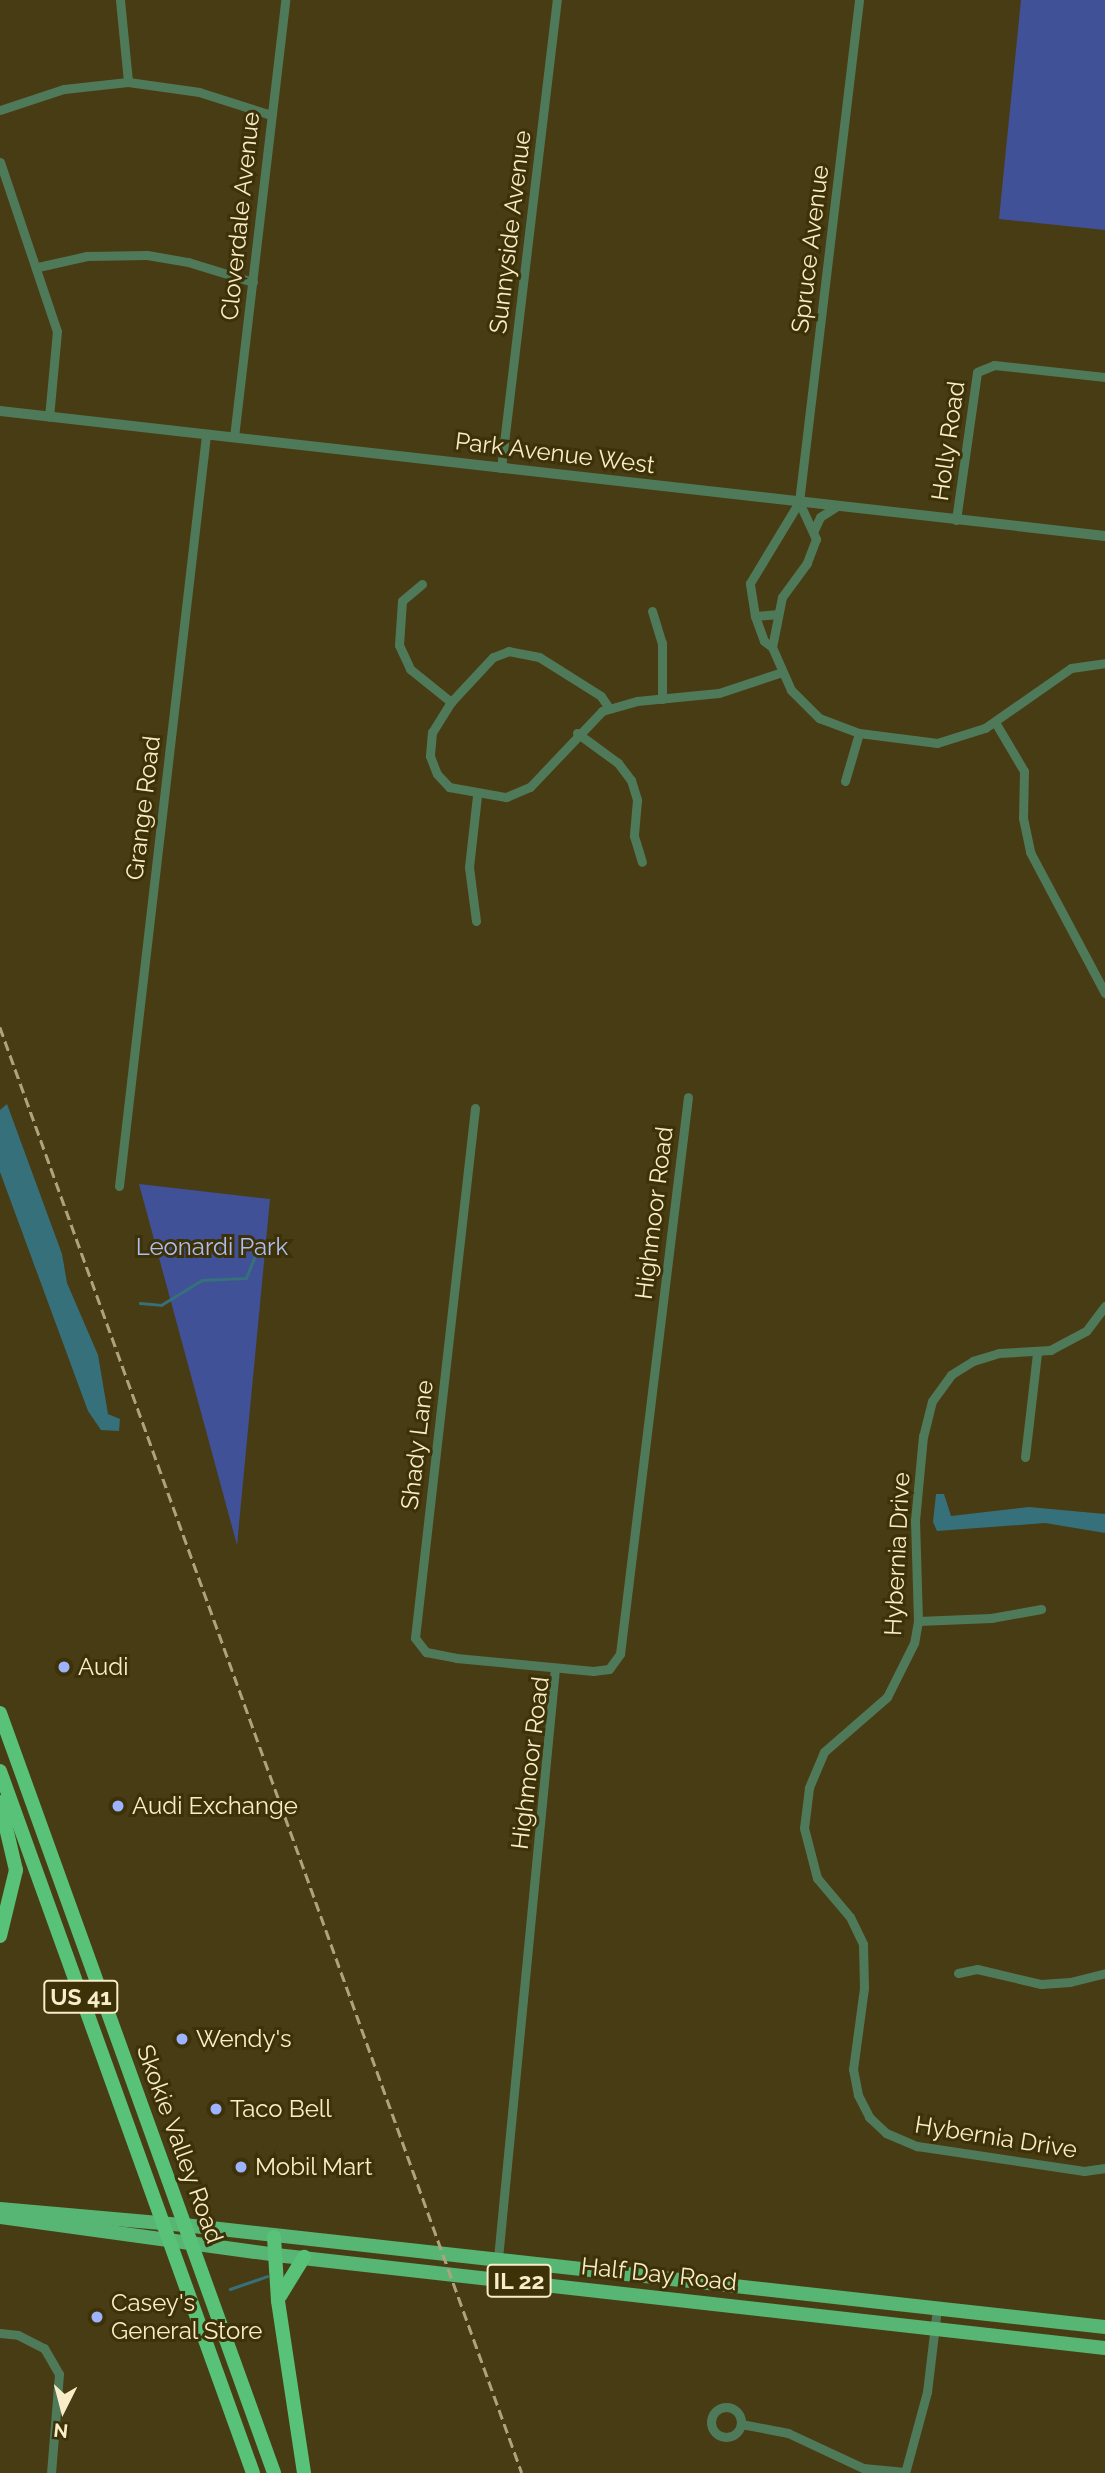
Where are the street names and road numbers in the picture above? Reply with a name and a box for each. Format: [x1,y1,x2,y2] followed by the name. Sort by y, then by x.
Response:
[215,110,265,322] street label: Cloverdale Avenue
[483,128,537,336] street label: Sunnyside Avenue
[785,163,835,335] street label: Spruce Avenue
[925,379,971,503] street label: Holly Road
[453,426,657,480] street label: Park Avenue West
[120,734,166,882] street label: Grange Road
[629,1125,679,1301] street label: Highmoor Road
[395,1378,439,1512] street label: Shady Lane
[878,1471,916,1637] street label: Hybernia Drive
[505,1675,555,1851] street label: Highmoor Road
[42,1978,119,2016] road number: US 41
[130,2040,230,2248] street label: Skokie Valley Road
[913,2110,1079,2164] street label: Hybernia Drive
[579,2251,739,2297] street label: Half Day Road
[486,2262,552,2300] road number: IL 22

